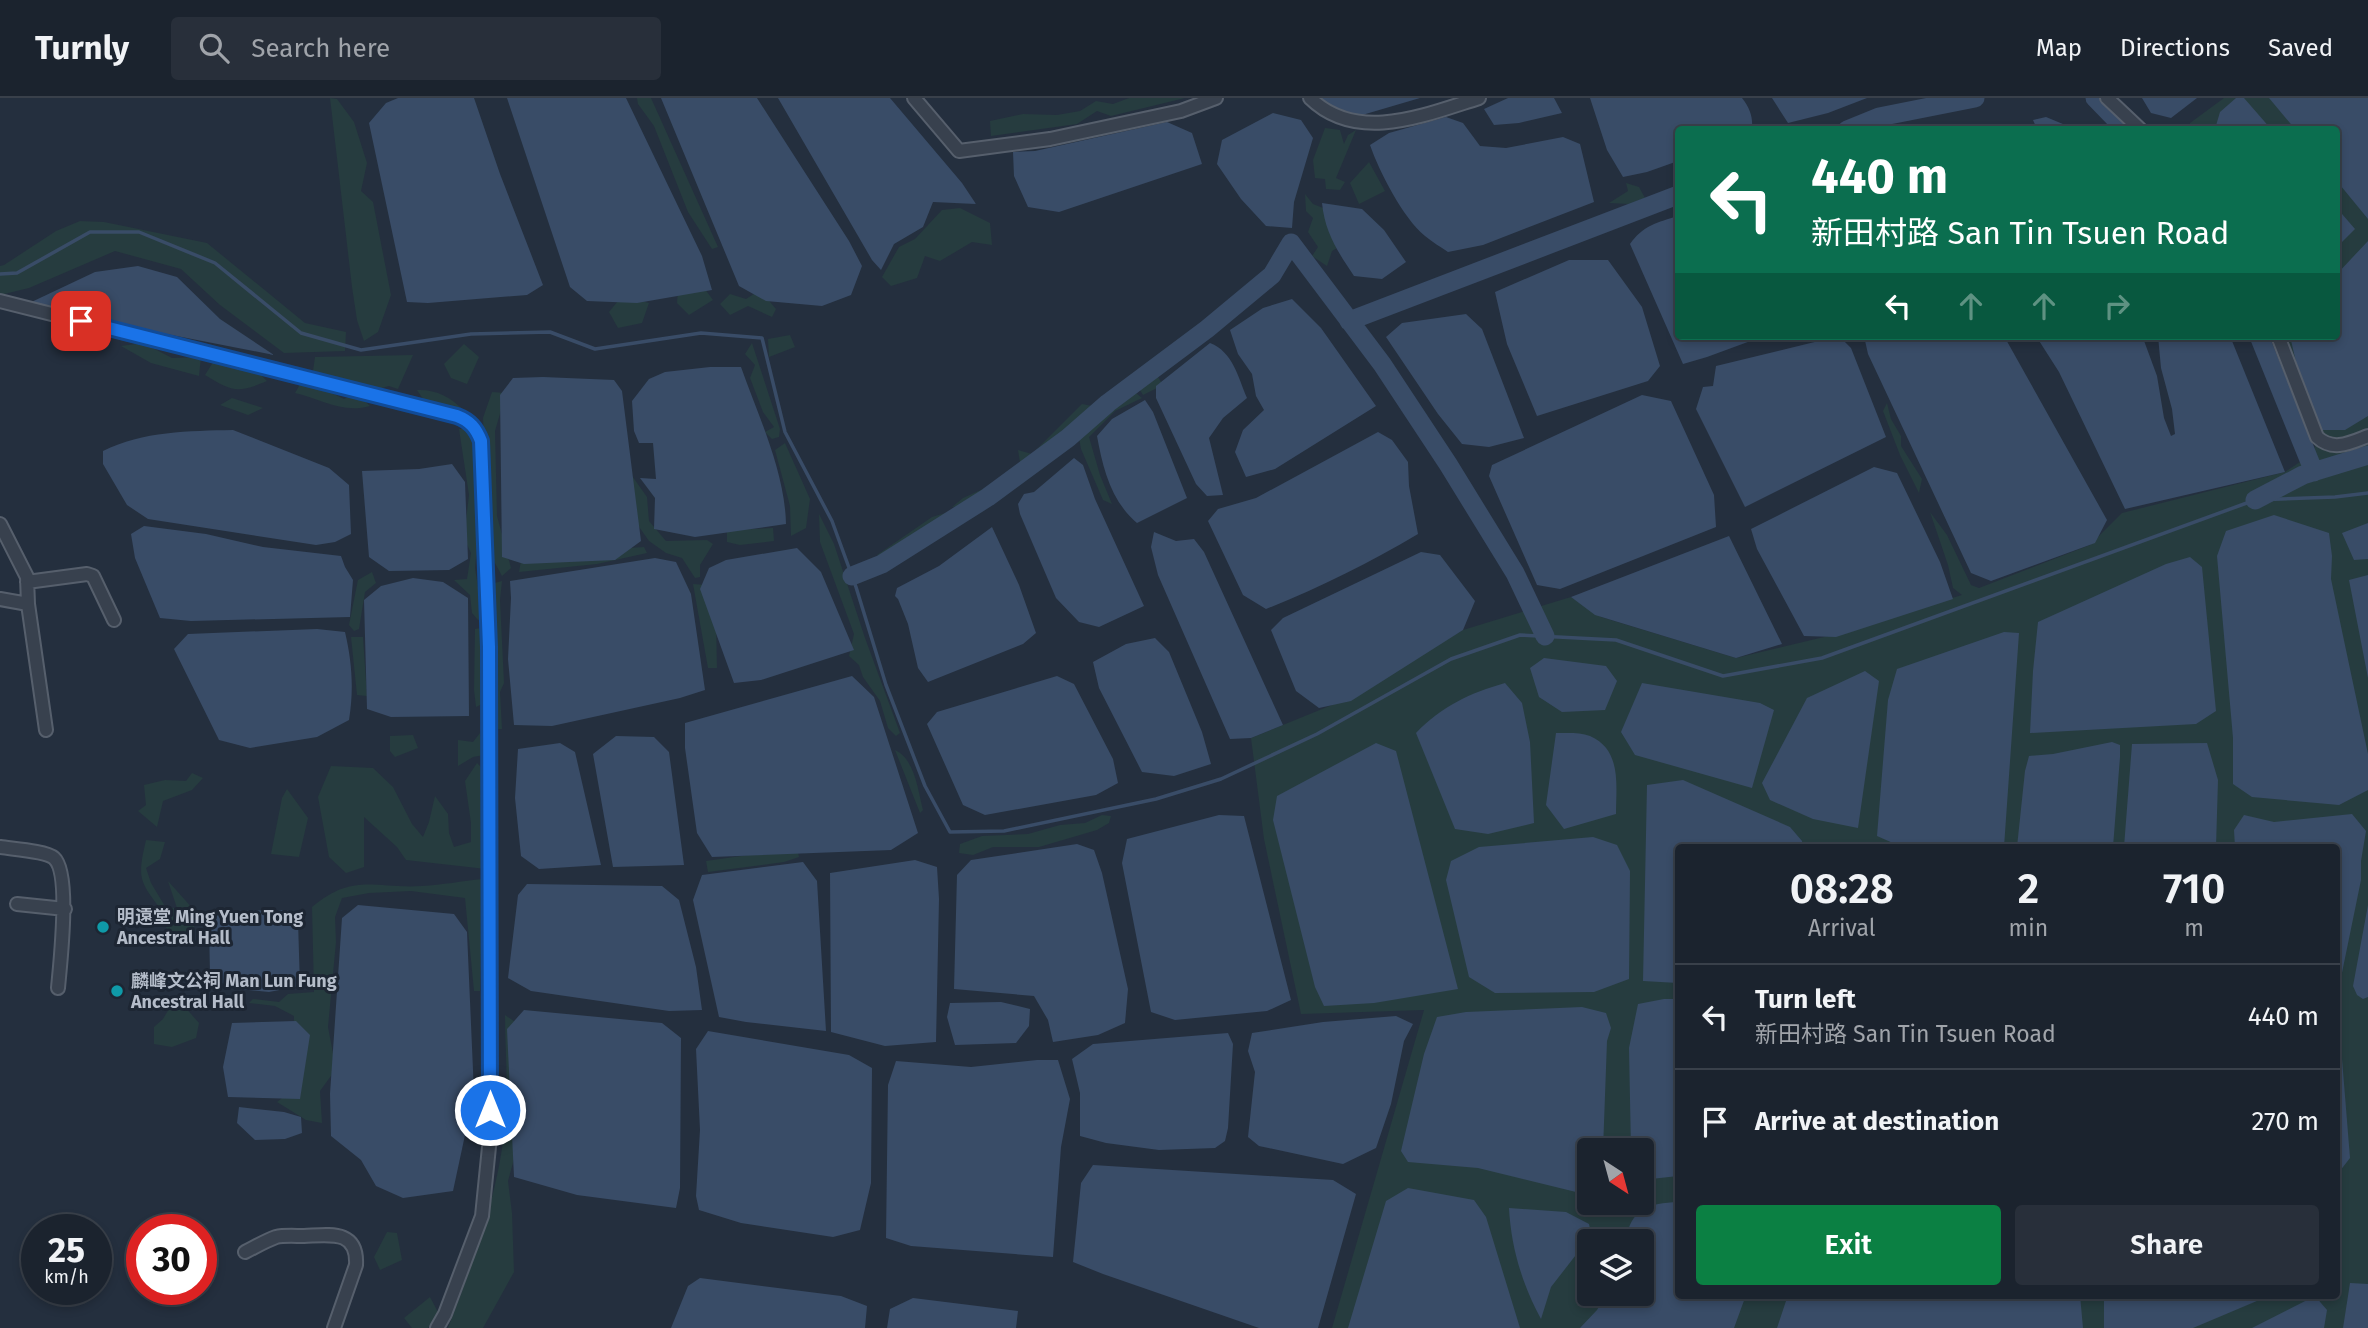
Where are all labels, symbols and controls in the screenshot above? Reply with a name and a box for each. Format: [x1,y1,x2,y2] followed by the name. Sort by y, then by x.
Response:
[171,17,661,80] search box
[35,28,129,68] text: Turnly
[195,29,233,67] icon: search
[251,33,390,64] text: Search here
[2036,34,2082,62] text: Map
[2120,34,2230,62] text: Directions
[2268,34,2333,62] text: Saved
[1811,147,1948,206] text: 440 m
[1696,154,1787,245] icon: left
[1811,214,2229,252] text: 新田村路 San Tin Tsuen Road
[1879,287,1917,325] icon: left
[1952,287,1990,325] icon: ahead
[2025,287,2063,325] icon: ahead
[2098,287,2136,325] icon: right
[51,291,111,351] pin
[62,302,100,340] icon: arrive
[1790,864,1894,914] text: 08:28
[2018,864,2039,914] text: 2
[2163,864,2225,914] text: 710
[116,906,303,949] place label: 明遠堂 Ming Yuen Tong Ancestral Hall
[1808,914,1875,942] text: Arrival
[2009,914,2048,942] text: min
[2184,914,2204,942] text: m
[95,919,111,935] marker: 明遠堂 Ming Yuen Tong Ancestral Hall
[130,970,337,1013] place label: 麟峰文公祠 Man Lun Fung Ancestral Hall
[109,983,125,999] marker: 麟峰文公祠 Man Lun Fung Ancestral Hall
[1755,984,1856,1015] text: Turn left
[1696,998,1734,1036] icon: left
[2248,1001,2319,1032] text: 440 m
[1755,1020,2056,1048] text: 新田村路 San Tin Tsuen Road
[453,1073,527,1147] position arrow
[1696,1103,1734,1141] icon: arrive
[1755,1106,1999,1137] text: Arrive at destination
[2251,1106,2319,1137] text: 270 m
[1577,1138,1654,1214] north arrow
[1577,1138,1654,1306] map controls
[1696,1205,2001,1285] button: Exit
[2015,1205,2319,1285] button: Share
[126,1214,217,1305] speed limit sign: 30
[48,1229,85,1271] text: 25
[1577,1229,1654,1306] button: layers
[44,1266,89,1288] text: km/h

